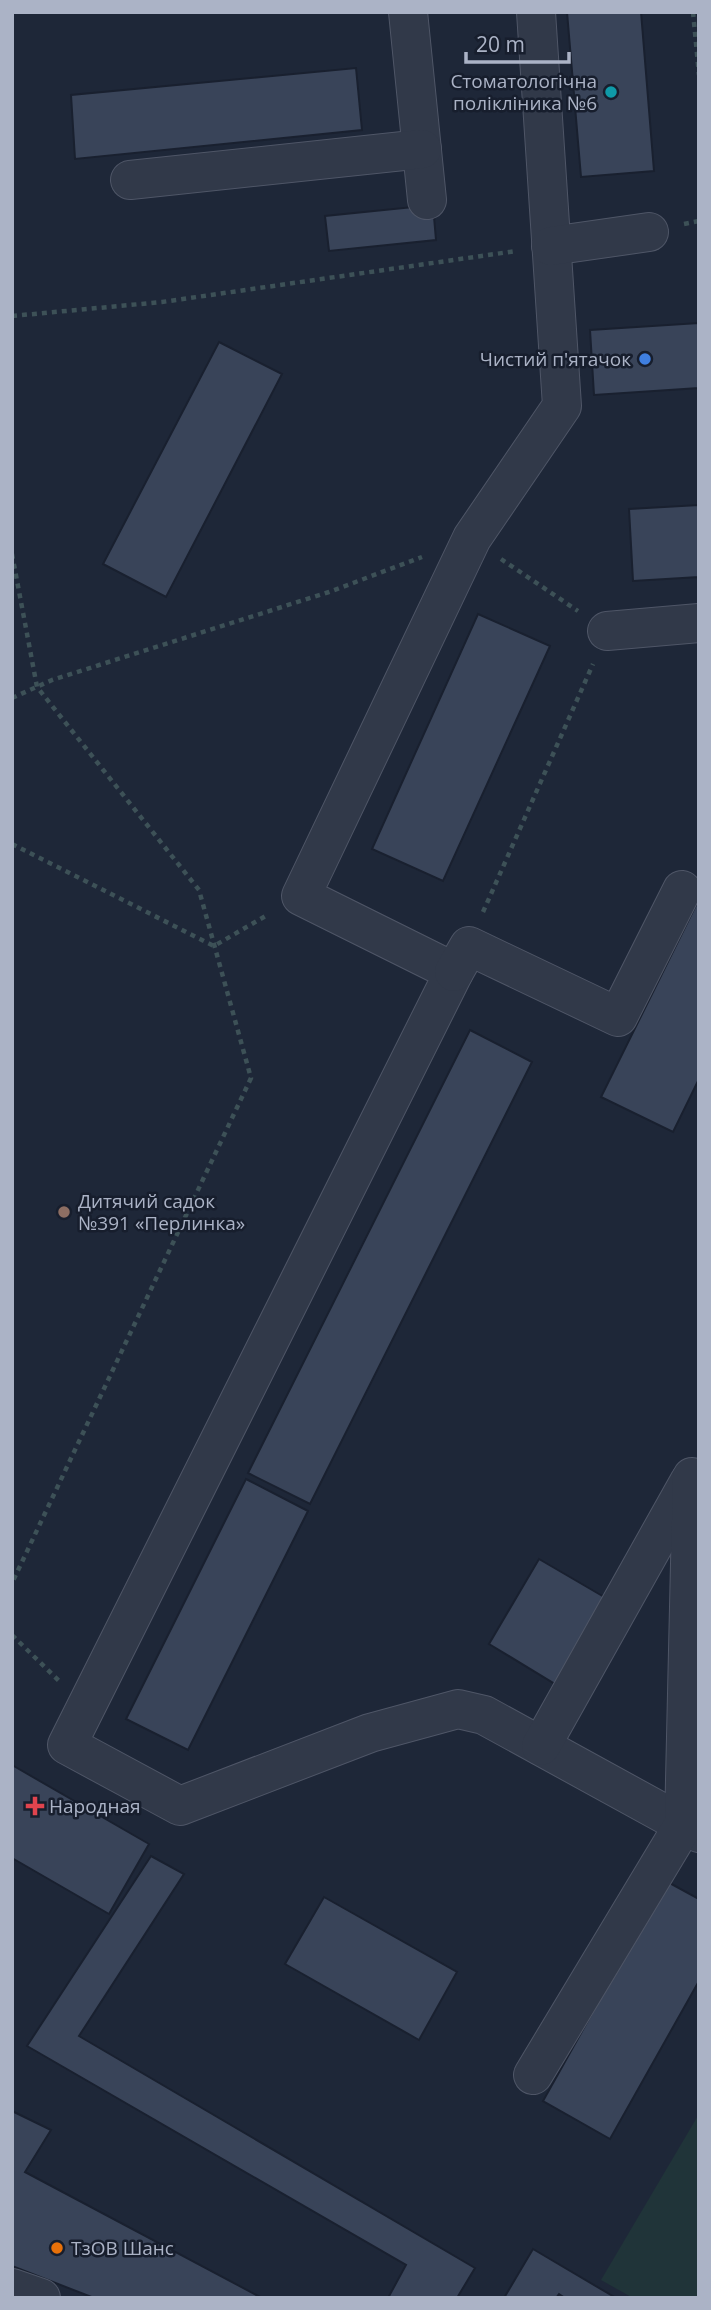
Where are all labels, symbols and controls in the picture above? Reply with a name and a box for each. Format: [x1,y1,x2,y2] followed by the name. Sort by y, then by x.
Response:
[466,21,569,65] scale bar
[476,30,525,58] text: 20 m
[450,68,597,116] place label: Стоматологічна полікліника №6
[603,84,619,100] marker: Стоматологічна полікліника №6
[480,346,631,372] place label: Чистий п'ятачок
[637,351,653,367] marker: Чистий п'ятачок
[78,1188,245,1236] place label: Дитячий садок №391 «Перлинка»
[56,1204,72,1220] marker: Дитячий садок №391 «Перлинка»
[49,1793,141,1819] place label: Народная
[27,1798,43,1814] marker: Народная
[71,2235,174,2261] place label: ТзОВ Шанс
[49,2240,65,2256] marker: ТзОВ Шанс

